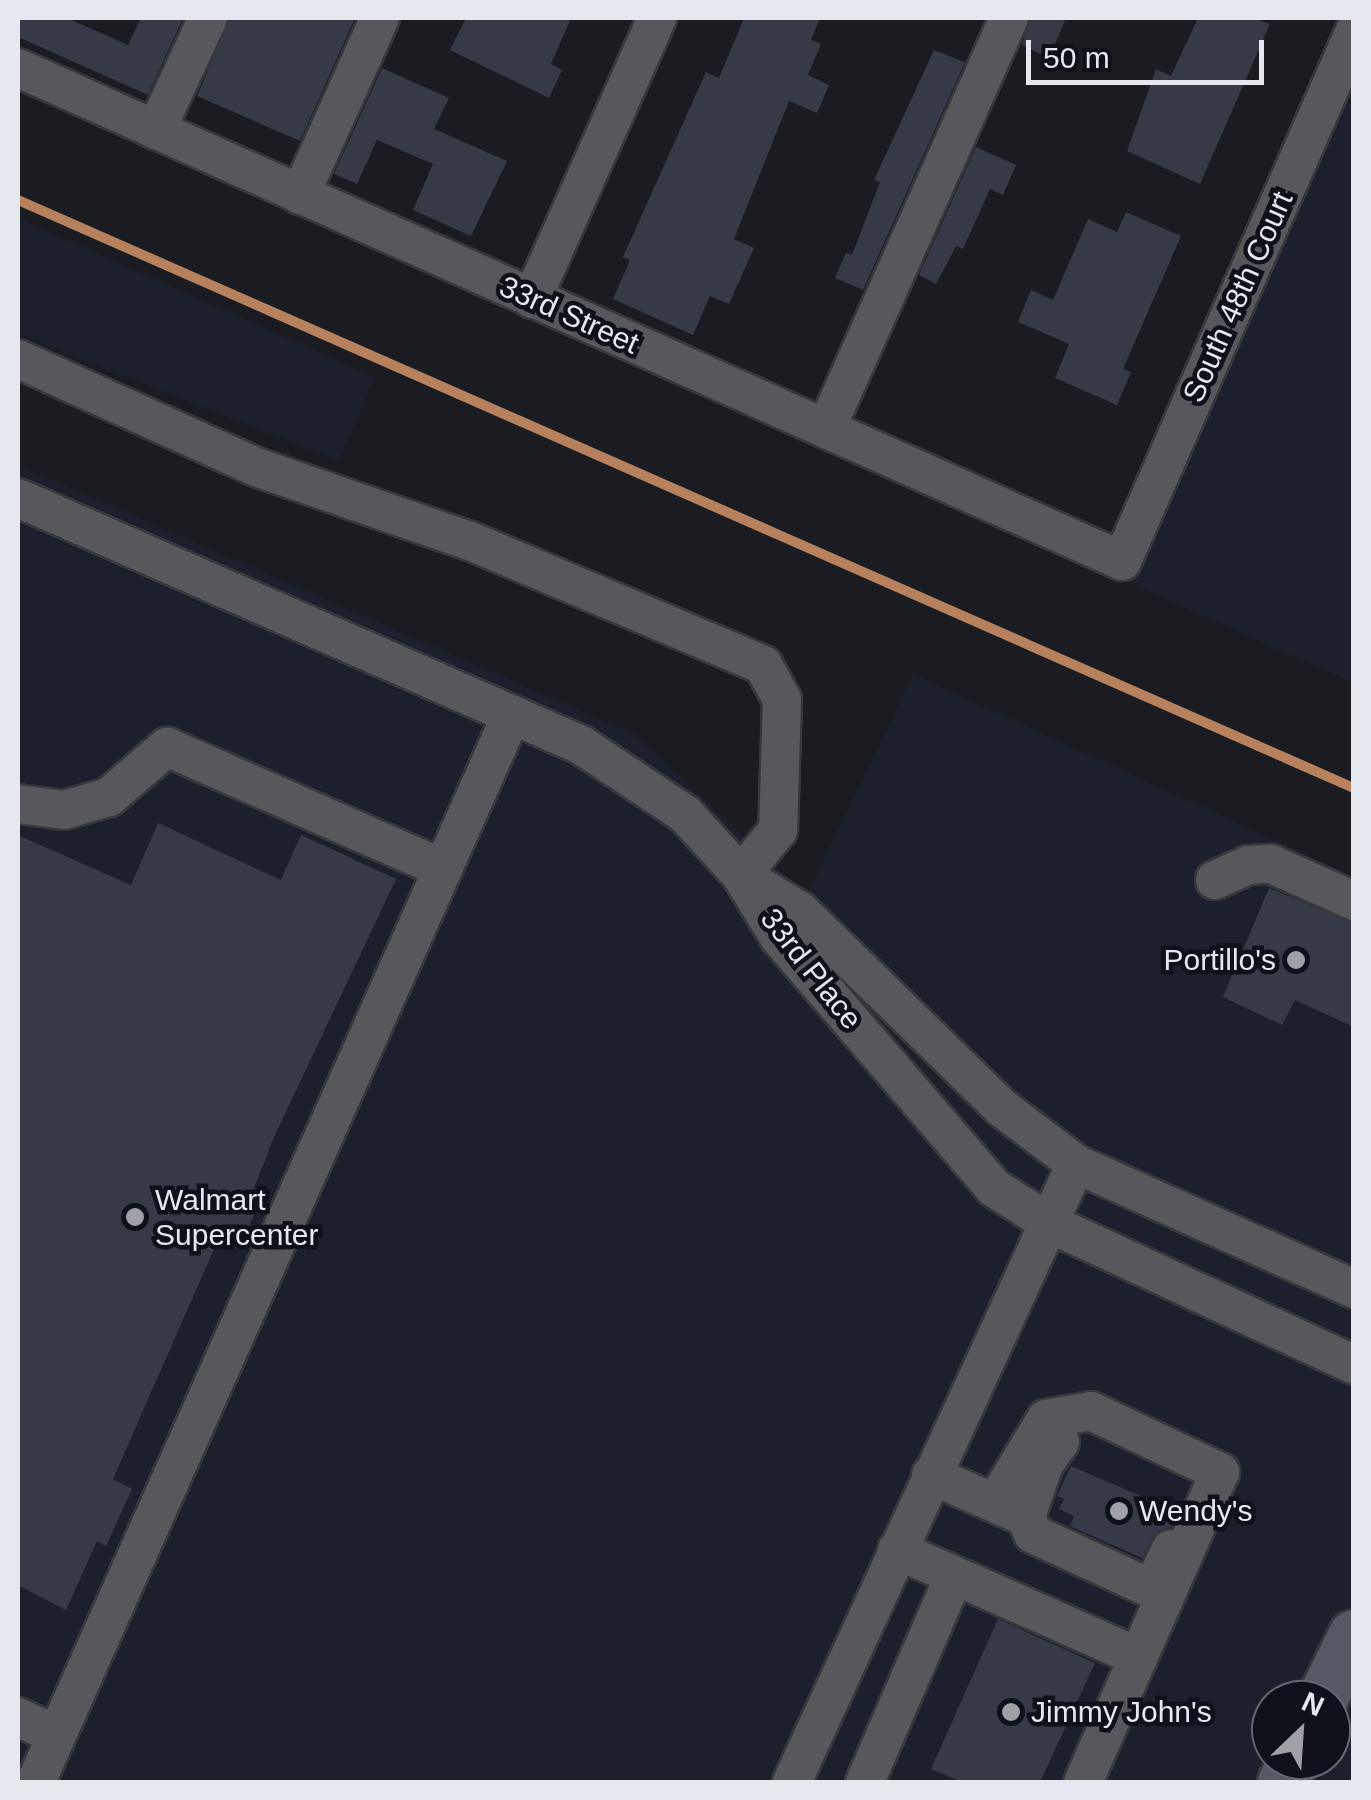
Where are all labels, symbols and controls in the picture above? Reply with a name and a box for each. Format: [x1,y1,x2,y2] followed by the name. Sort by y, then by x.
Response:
[1031,20,1268,82] scale bar
[1043,41,1110,74] text: 50 m
[1175,186,1301,408] street label: South 48th Court
[494,268,644,362] street label: 33rd Street
[753,901,869,1037] street label: 33rd Place
[1164,942,1276,978] place label: Portillo's
[1285,949,1307,971] marker: Portillo's
[155,1182,318,1252] place label: Walmart Supercenter
[124,1206,146,1228] marker: Walmart Supercenter
[1139,1493,1253,1529] place label: Wendy's
[1108,1500,1130,1522] marker: Wendy's
[1251,1680,1351,1780] north arrow
[1297,1686,1329,1722] text: N
[1031,1694,1212,1730] place label: Jimmy John's
[1000,1701,1022,1723] marker: Jimmy John's

